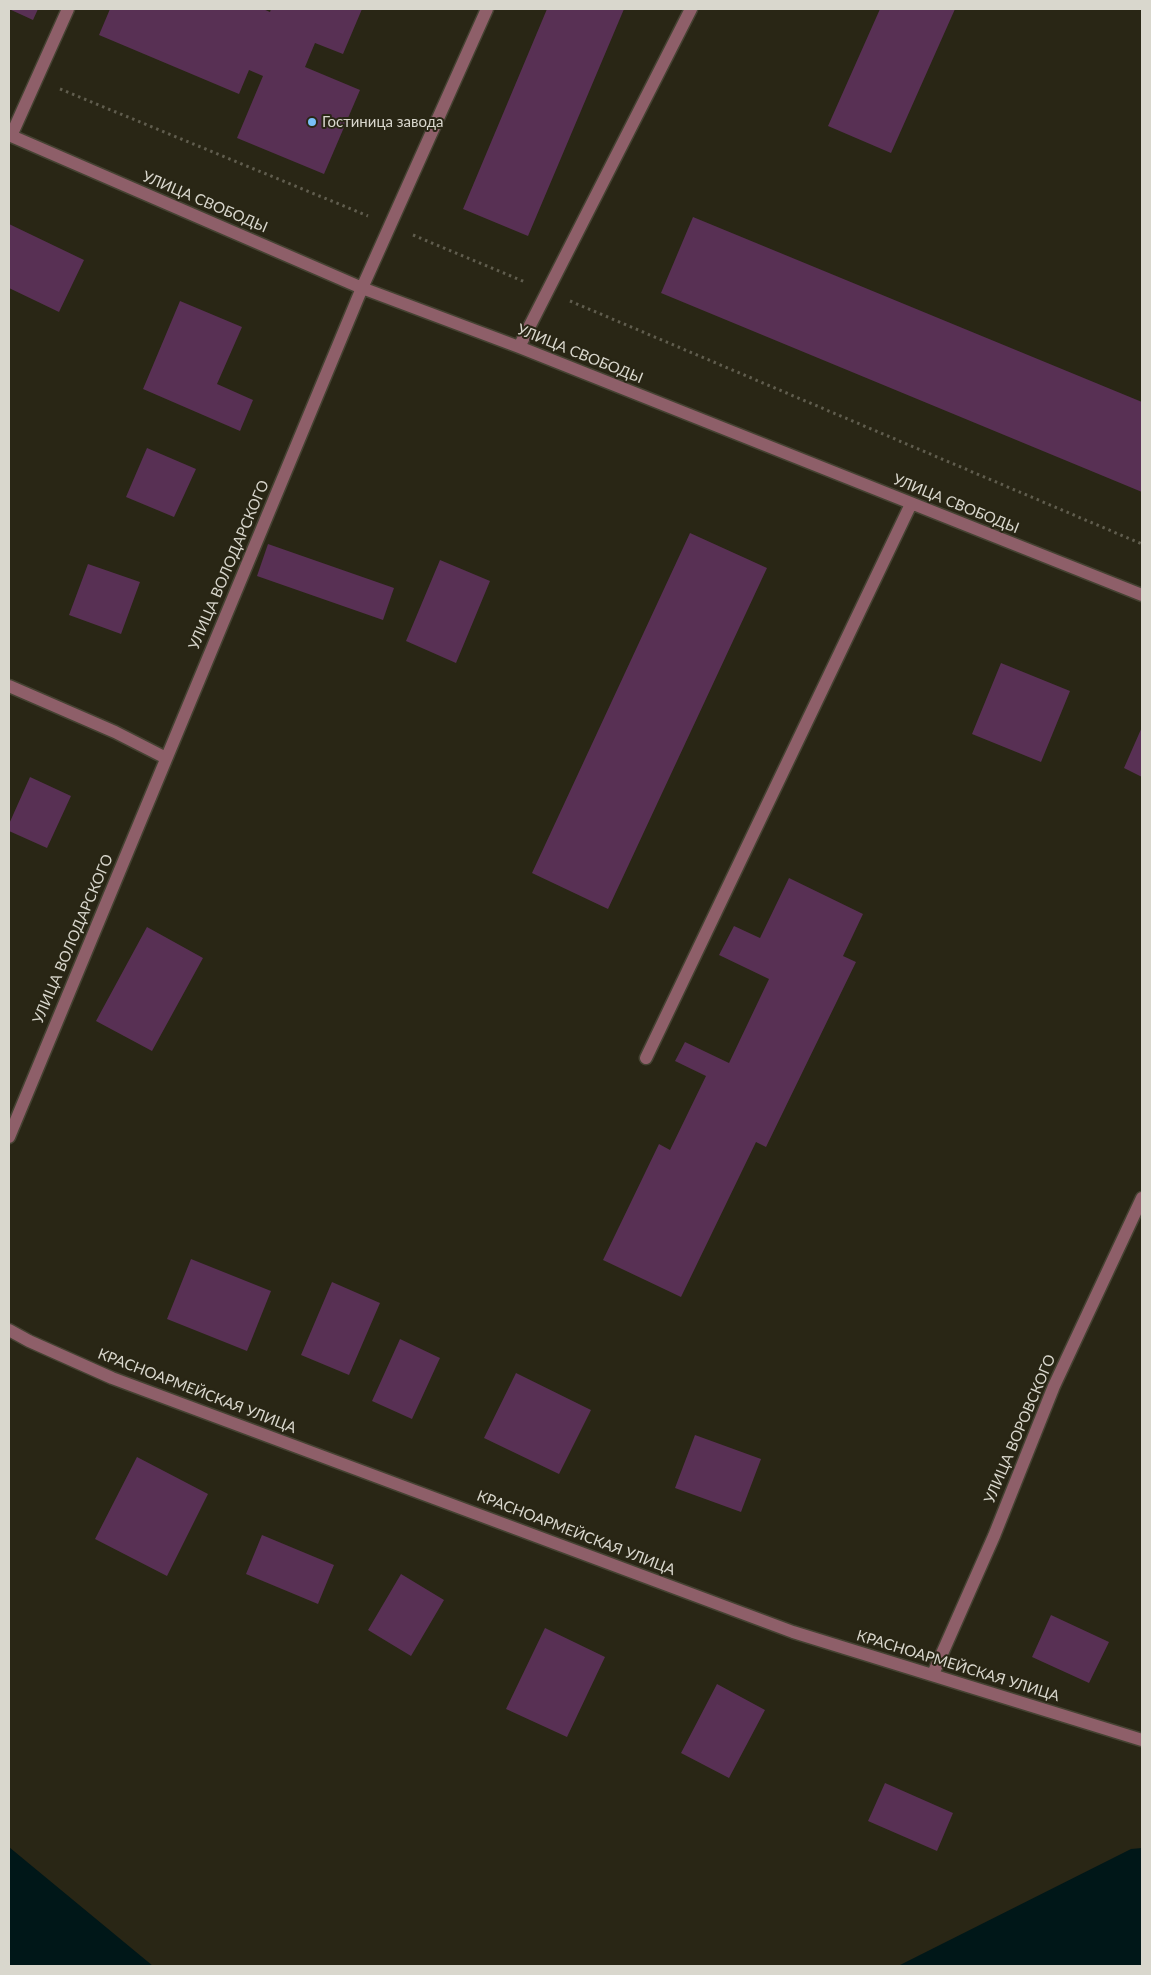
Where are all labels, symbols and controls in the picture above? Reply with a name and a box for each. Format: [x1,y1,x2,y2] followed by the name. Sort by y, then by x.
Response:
[322,113,443,131] place label: Гостиница завода
[306,116,318,128] marker: Гостиница завода
[140,167,270,237] street label: УЛИЦА СВОБОДЫ
[514,320,646,388] street label: УЛИЦА СВОБОДЫ
[890,470,1022,538] street label: УЛИЦА СВОБОДЫ
[185,478,273,652] street label: УЛИЦА ВОЛОДАРСКОГО
[29,852,117,1026] street label: УЛИЦА ВОЛОДАРСКОГО
[95,1345,299,1437] street label: КРАСНОАРМЕЙСКАЯ УЛИЦА
[980,1352,1060,1506] street label: УЛИЦА ВОРОВСКОГО
[474,1487,678,1579] street label: КРАСНОАРМЕЙСКАЯ УЛИЦА
[854,1627,1062,1705] street label: КРАСНОАРМЕЙСКАЯ УЛИЦА

